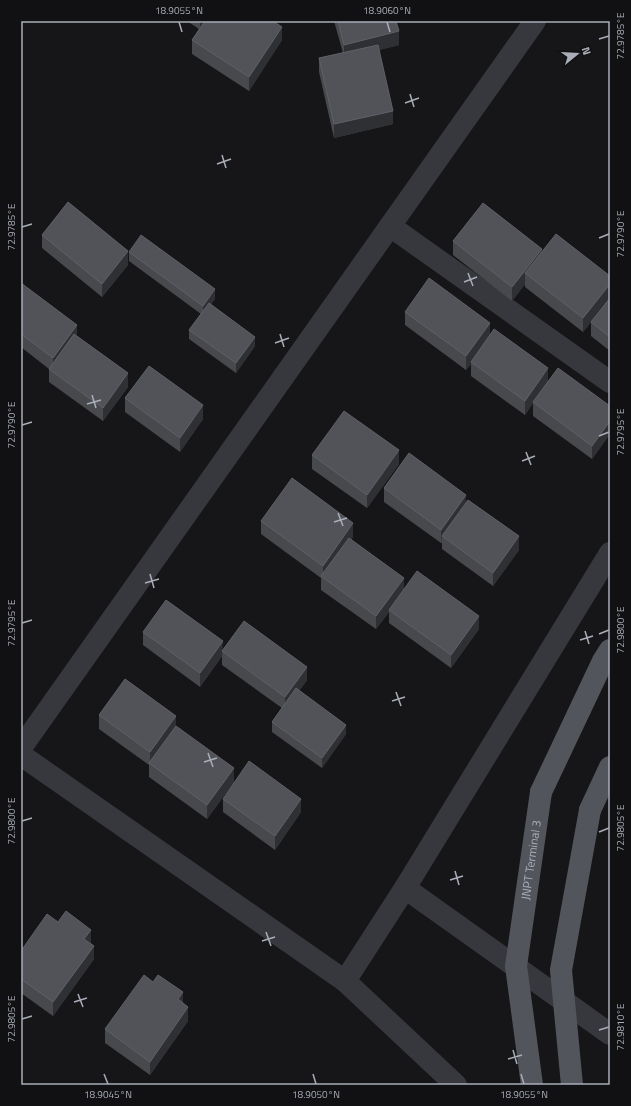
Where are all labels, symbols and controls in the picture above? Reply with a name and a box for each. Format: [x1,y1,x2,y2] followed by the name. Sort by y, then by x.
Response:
[155,3,203,18] text: 18.9055°N
[363,3,411,18] text: 18.9060°N
[613,12,628,59] text: 72.9785°E
[557,34,597,74] north arrow
[578,45,595,57] text: N
[4,203,19,250] text: 72.9785°E
[613,210,628,257] text: 72.9790°E
[4,401,19,448] text: 72.9790°E
[613,408,628,455] text: 72.9795°E
[4,599,19,646] text: 72.9795°E
[613,606,628,653] text: 72.9800°E
[4,797,19,844] text: 72.9800°E
[613,804,628,851] text: 72.9805°E
[516,819,546,901] street label: JNPT Terminal 3
[4,995,19,1042] text: 72.9805°E
[613,1003,628,1050] text: 72.9810°E
[84,1087,132,1102] text: 18.9045°N
[292,1087,340,1102] text: 18.9050°N
[500,1087,548,1102] text: 18.9055°N

